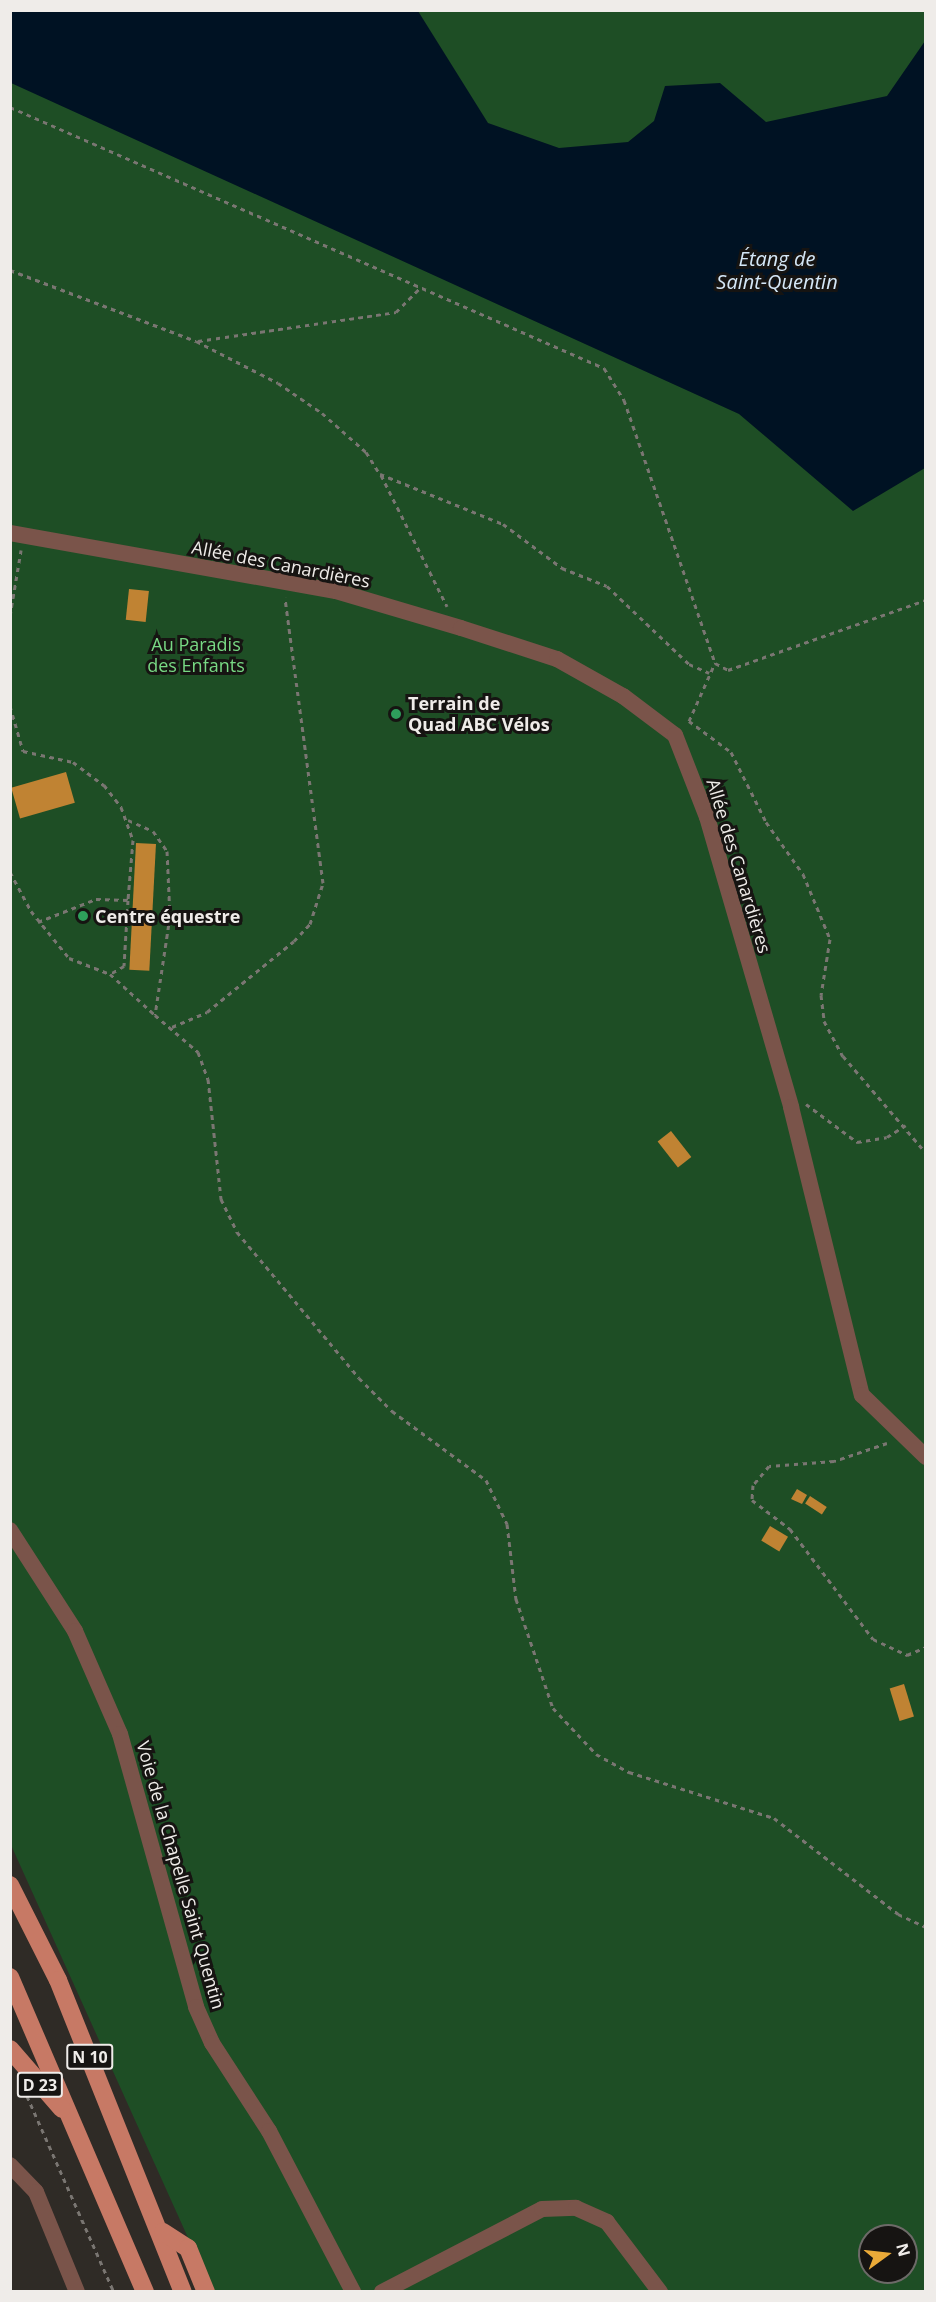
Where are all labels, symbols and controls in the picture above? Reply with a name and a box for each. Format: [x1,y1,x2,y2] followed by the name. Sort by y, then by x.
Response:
[716,246,838,293] water label: Étang de Saint-Quentin
[190,536,372,592] street label: Allée des Canardières
[147,634,245,676] park label: Au Paradis des Enfants
[408,693,550,736] place label: Terrain de Quad ABC Vélos
[389,707,403,721] marker: Terrain de Quad ABC Vélos
[702,776,776,956] street label: Allée des Canardières
[95,905,240,927] place label: Centre équestre
[76,909,90,923] marker: Centre équestre
[132,1738,230,2012] street label: Voie de la Chapelle Saint Quentin
[66,2044,114,2070] road number: N 10
[16,2072,64,2098] road number: D 23
[858,2224,918,2284] north arrow
[891,2241,916,2259] text: N

